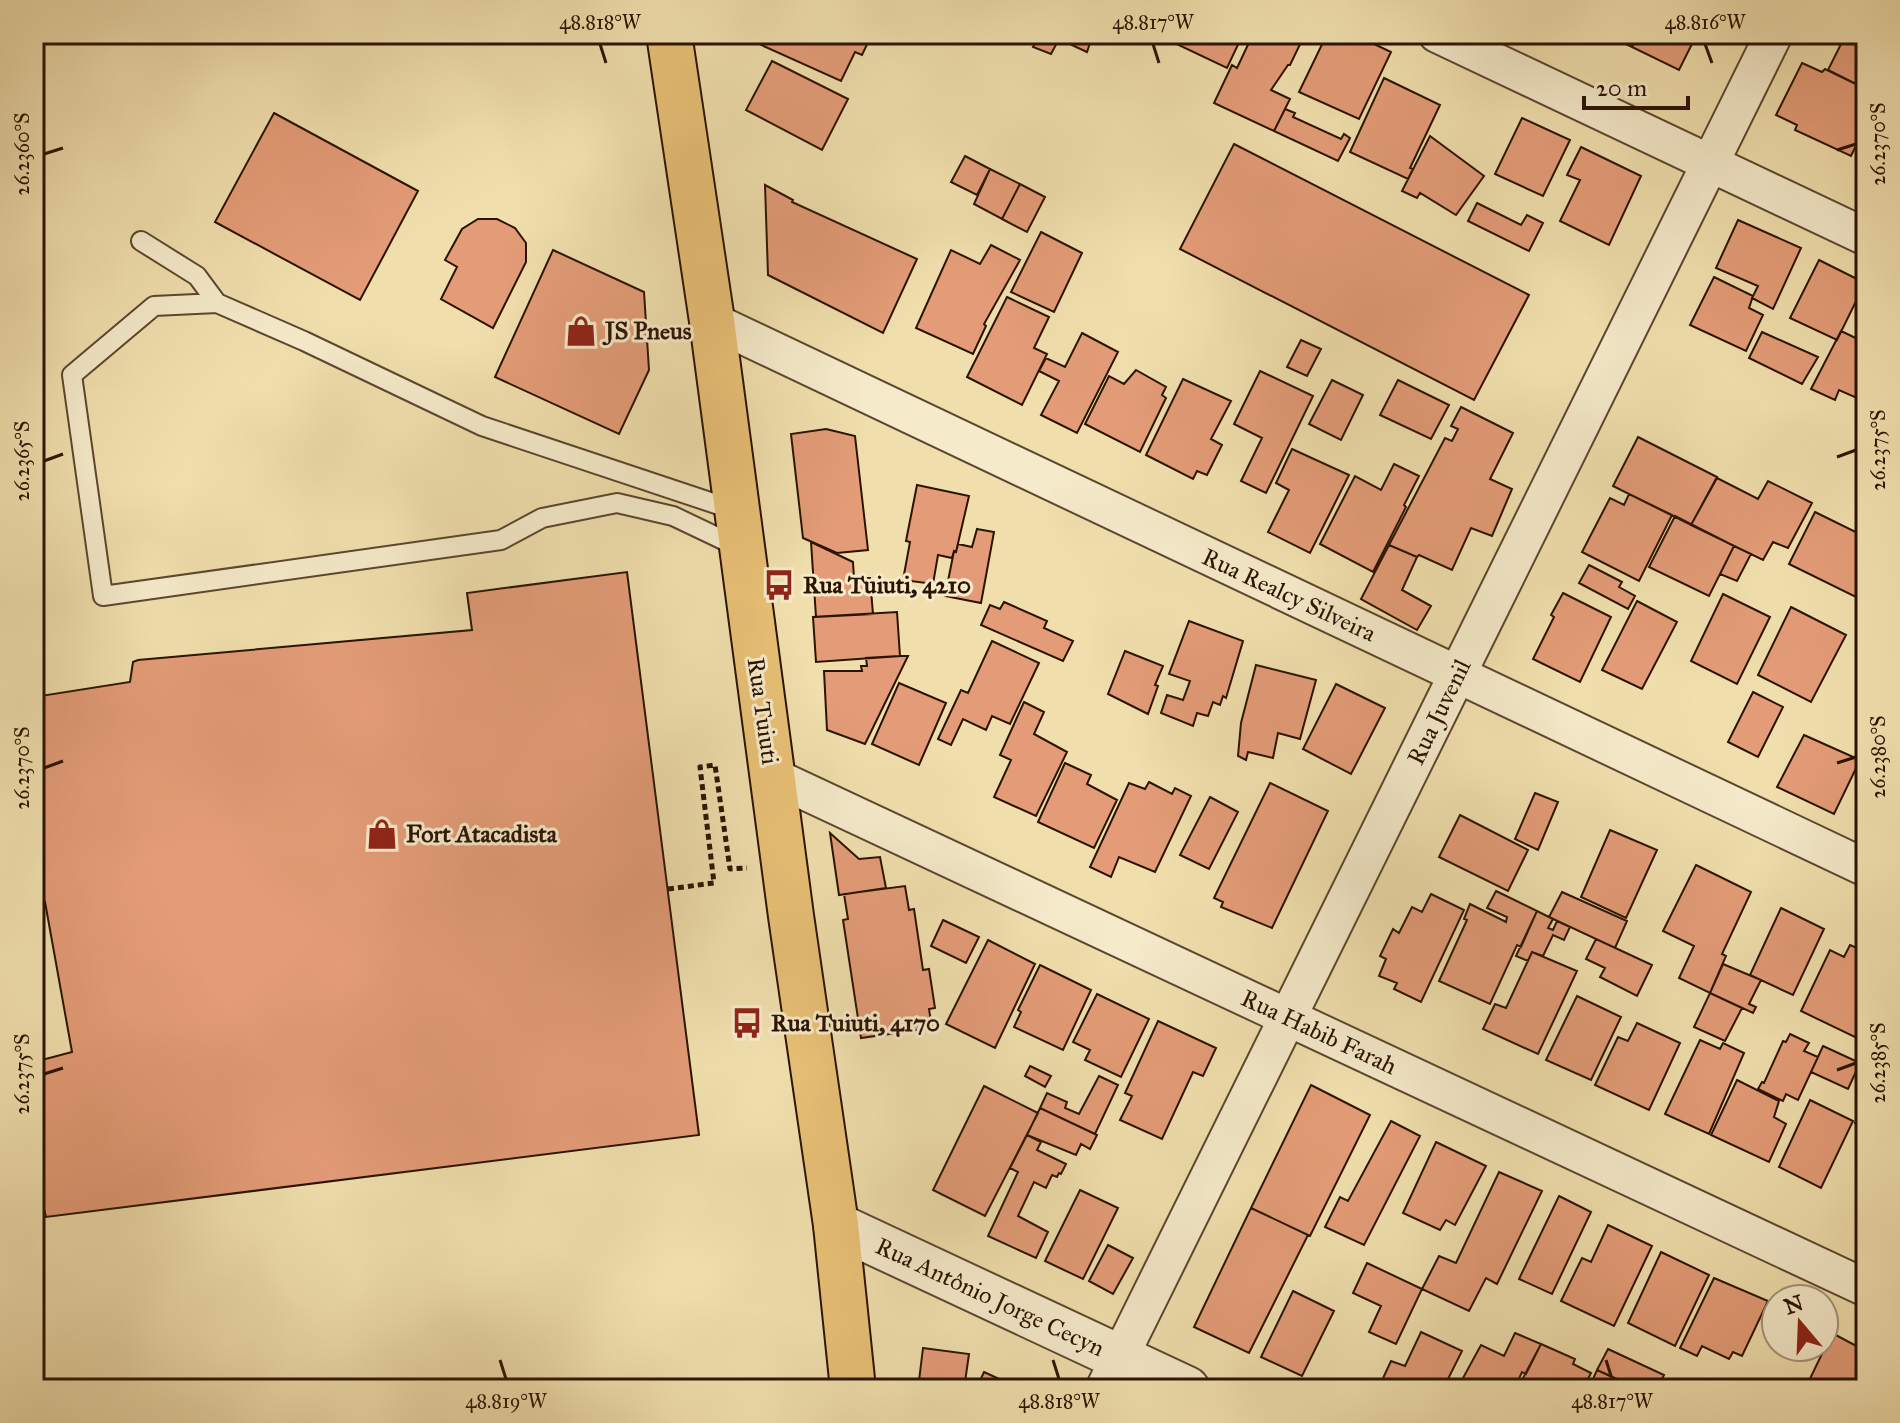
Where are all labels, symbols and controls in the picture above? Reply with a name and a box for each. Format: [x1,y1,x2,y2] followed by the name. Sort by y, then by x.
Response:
[559,10,642,34] text: 48.818°W
[1112,10,1195,34] text: 48.817°W
[1665,10,1746,34] text: 48.816°W
[1584,60,1688,110] scale bar
[1596,73,1647,103] text: 20 m
[1866,102,1890,186] text: 26.2370°S
[10,113,34,195] text: 26.2360°S
[564,314,598,348] shop icon: JS Pneus
[602,316,692,346] place label: JS Pneus
[1866,410,1890,490] text: 26.2375°S
[10,421,34,501] text: 26.2365°S
[1197,542,1381,649] street label: Rua Realcy Silveira
[762,568,796,602] bus stop icon: Rua Tuiuti, 4210
[803,570,971,600] place label: Rua Tuiuti, 4210
[1401,654,1478,770] street label: Rua Juvenil
[741,655,785,767] street label: Rua Tuiuti
[1866,715,1890,799] text: 26.2380°S
[10,726,34,810] text: 26.2370°S
[365,817,399,851] shop icon: Fort Atacadista
[406,819,558,849] place label: Fort Atacadista
[1236,983,1402,1081] street label: Rua Habib Farah
[730,1006,764,1040] bus stop icon: Rua Tuiuti, 4170
[771,1008,940,1038] place label: Rua Tuiuti, 4170
[1866,1023,1890,1103] text: 26.2385°S
[10,1034,34,1114] text: 26.2375°S
[871,1231,1109,1363] street label: Rua Antônio Jorge Cecyn
[1760,1283,1840,1363] north arrow
[1780,1289,1807,1320] text: N
[465,1389,548,1413] text: 48.819°W
[1018,1389,1101,1413] text: 48.818°W
[1571,1389,1654,1413] text: 48.817°W

